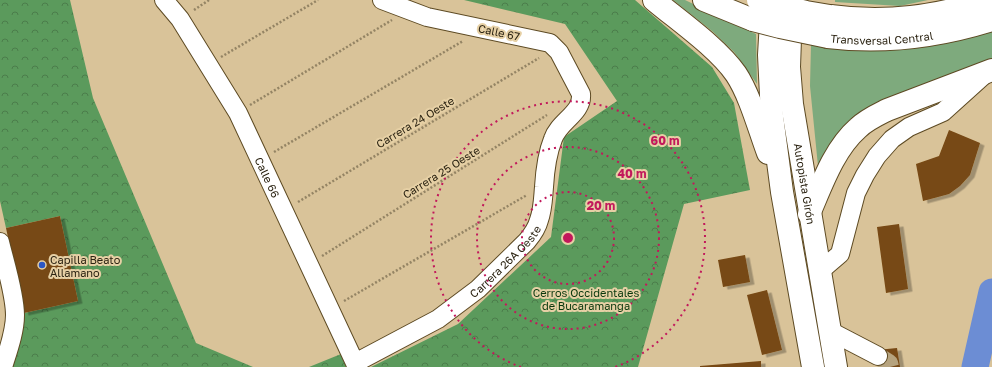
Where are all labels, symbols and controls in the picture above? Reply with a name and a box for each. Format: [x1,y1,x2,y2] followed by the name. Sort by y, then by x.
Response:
[477,21,521,43] street label: Calle 67
[830,28,934,46] street label: Transversal Central
[374,94,456,150] street label: Carrera 24 Oeste
[651,133,679,148] text: 60 m
[792,142,819,225] street label: Autopista Girón
[400,143,482,201] street label: Carrera 25 Oeste
[253,155,283,200] street label: Calle 66
[618,166,646,181] text: 40 m
[587,198,615,213] text: 20 m
[467,223,543,300] street label: Carrera 26A Oeste
[561,231,575,245] centre of rings
[50,253,121,279] place label: Capilla Beato Allamano
[37,260,47,270] marker: Capilla Beato Allamano
[533,286,639,312] park label: Cerros Occidentales de Bucaramanga

